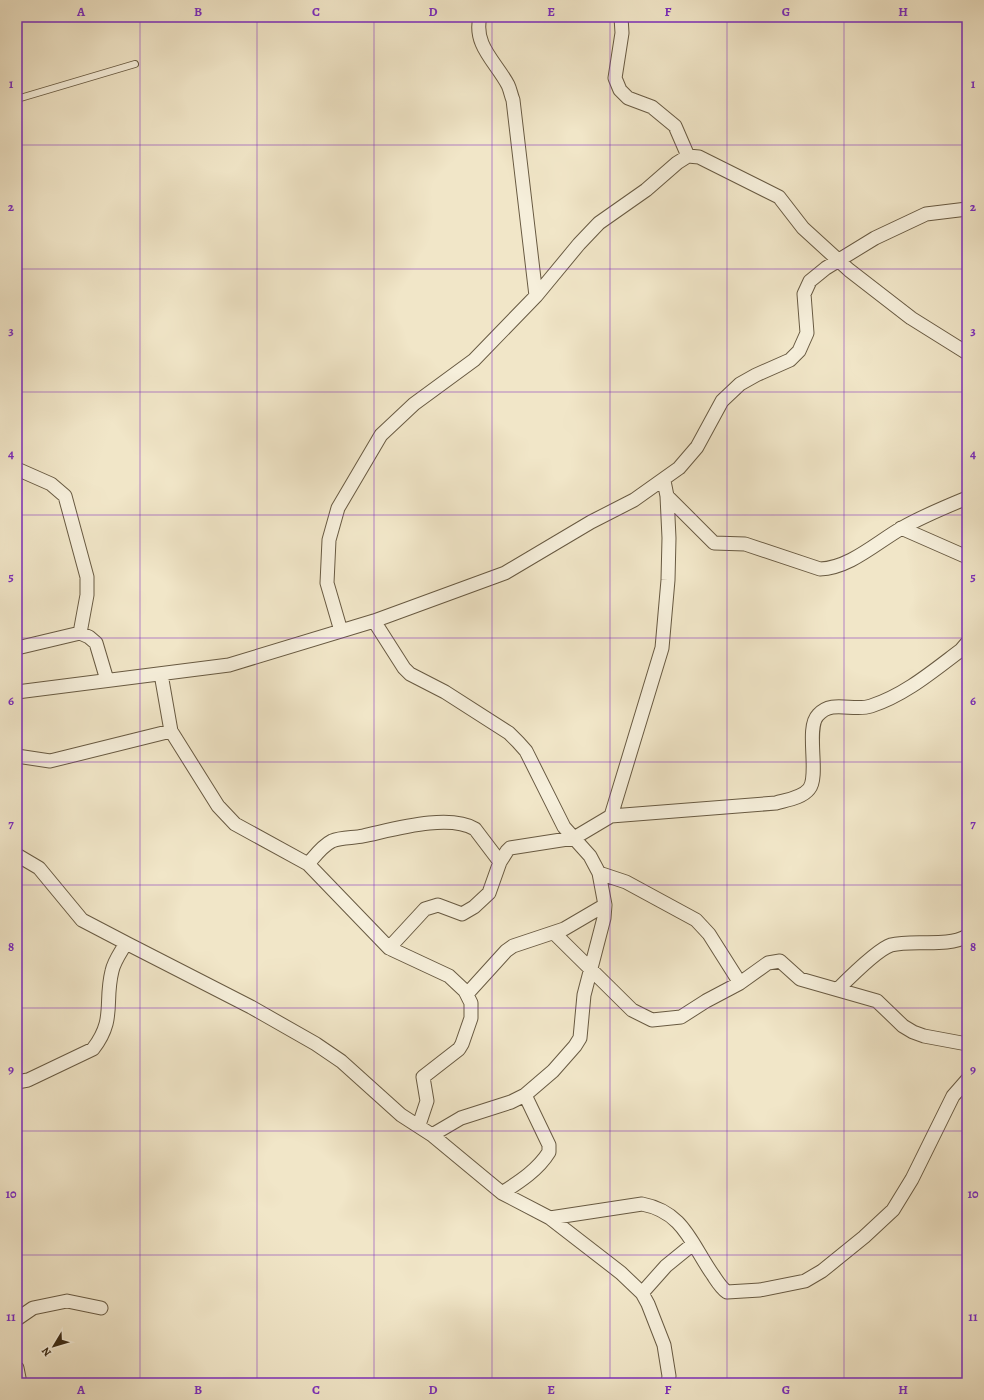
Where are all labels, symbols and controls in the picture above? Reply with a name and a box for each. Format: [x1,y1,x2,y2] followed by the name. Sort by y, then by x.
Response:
[76,3,86,20] text: A
[194,3,202,20] text: B
[312,3,320,20] text: C
[428,3,438,20] text: D
[547,3,555,20] text: E
[665,3,672,20] text: F
[782,3,790,20] text: G
[898,3,908,20] text: H
[9,75,14,92] text: 1
[971,75,976,92] text: 1
[8,198,15,215] text: 2
[970,198,977,215] text: 2
[8,322,14,339] text: 3
[970,322,976,339] text: 3
[8,445,14,462] text: 4
[970,445,976,462] text: 4
[8,568,14,585] text: 5
[970,568,976,585] text: 5
[8,692,14,709] text: 6
[970,692,976,709] text: 6
[8,815,14,832] text: 7
[970,815,976,832] text: 7
[8,938,14,955] text: 8
[970,938,976,955] text: 8
[8,1061,14,1078] text: 9
[970,1061,976,1078] text: 9
[5,1185,17,1202] text: 10
[967,1185,979,1202] text: 10
[6,1308,16,1325] text: 11
[968,1308,978,1325] text: 11
[34,1326,74,1366] north arrow
[38,1344,55,1360] text: N
[76,1381,86,1398] text: A
[194,1381,202,1398] text: B
[312,1381,320,1398] text: C
[428,1381,438,1398] text: D
[547,1381,555,1398] text: E
[665,1381,672,1398] text: F
[782,1381,790,1398] text: G
[898,1381,908,1398] text: H

